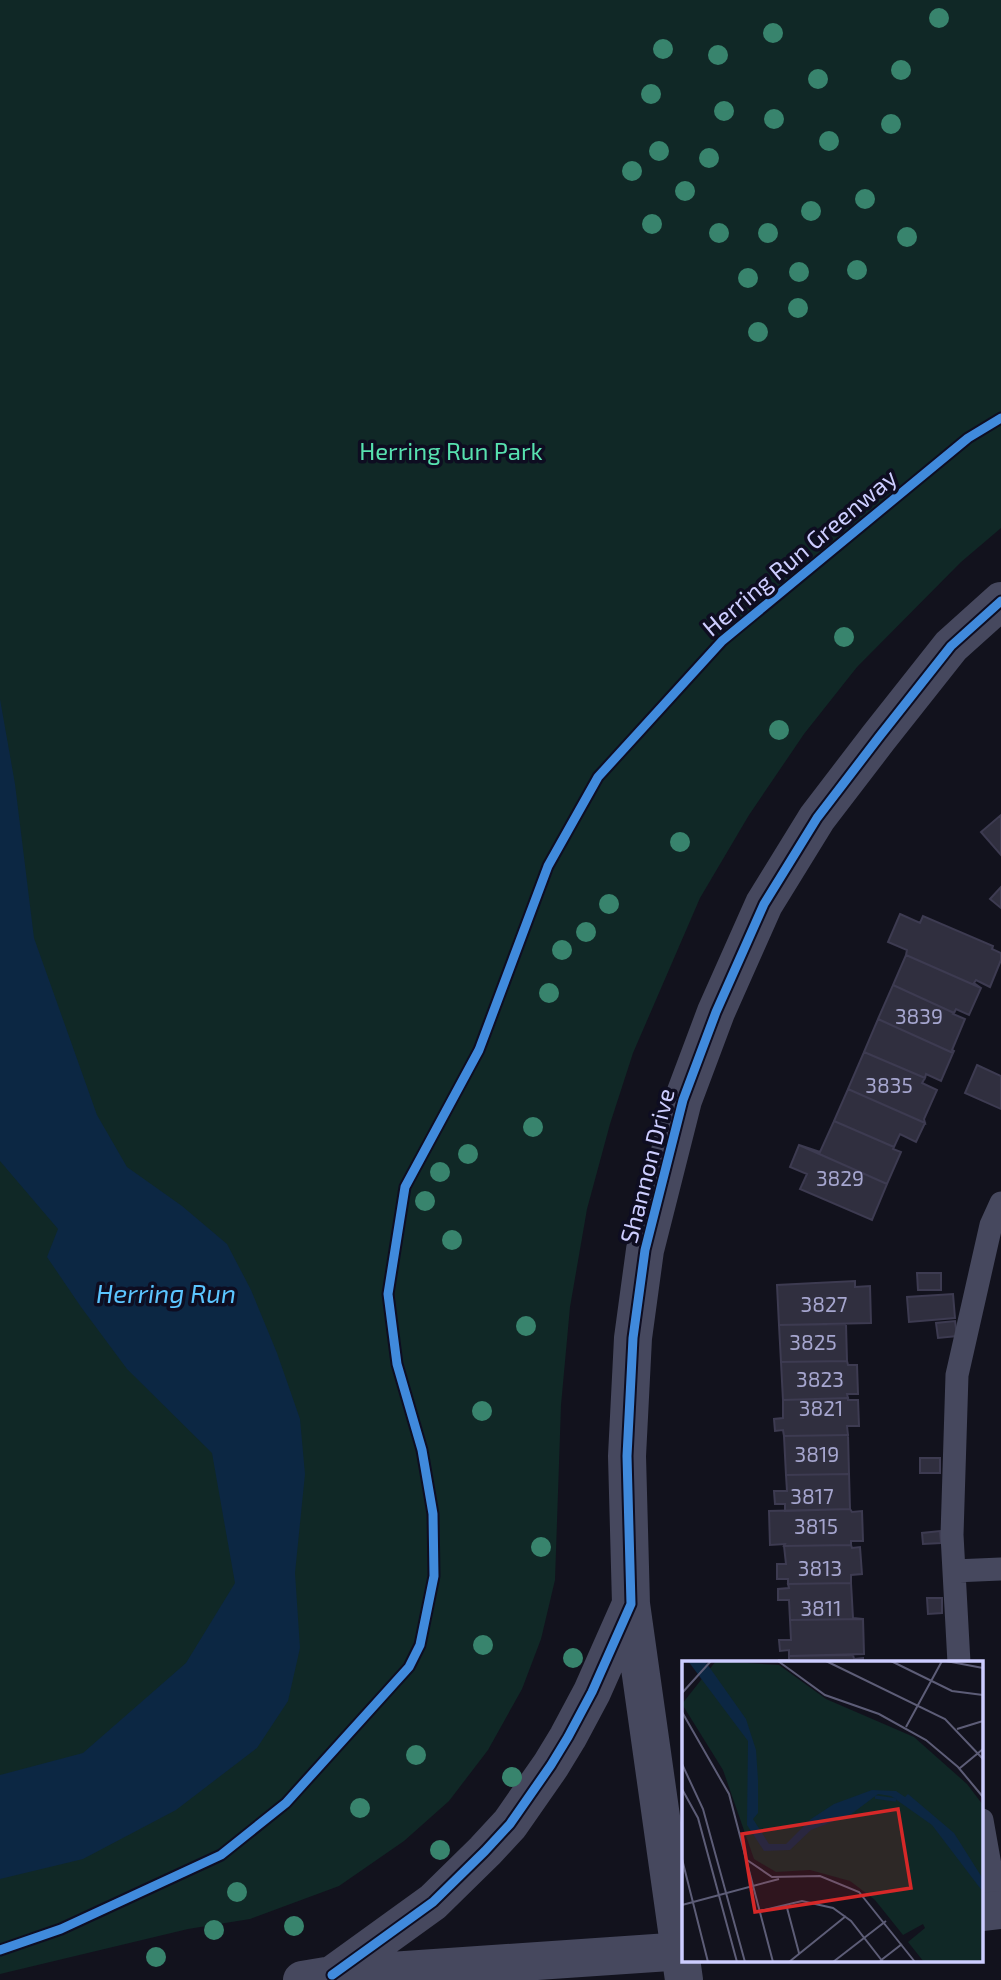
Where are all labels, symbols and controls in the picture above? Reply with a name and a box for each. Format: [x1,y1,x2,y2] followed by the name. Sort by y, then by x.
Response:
[359,436,543,465] park label: Herring Run Park
[696,462,902,641] street label: Herring Run Greenway
[895,1003,943,1028] house number: 3839
[865,1072,913,1097] house number: 3835
[613,1085,680,1246] street label: Shannon Drive
[816,1165,864,1190] house number: 3829
[96,1277,236,1308] water label: Herring Run
[801,1291,848,1316] house number: 3827
[789,1329,837,1354] house number: 3825
[796,1366,844,1391] house number: 3823
[799,1395,843,1420] house number: 3821
[795,1441,839,1466] house number: 3819
[790,1483,834,1508] house number: 3817
[794,1513,838,1538] house number: 3815
[798,1555,842,1580] house number: 3813
[800,1595,842,1620] house number: 3811
[682,1661,984,1962] inset map

